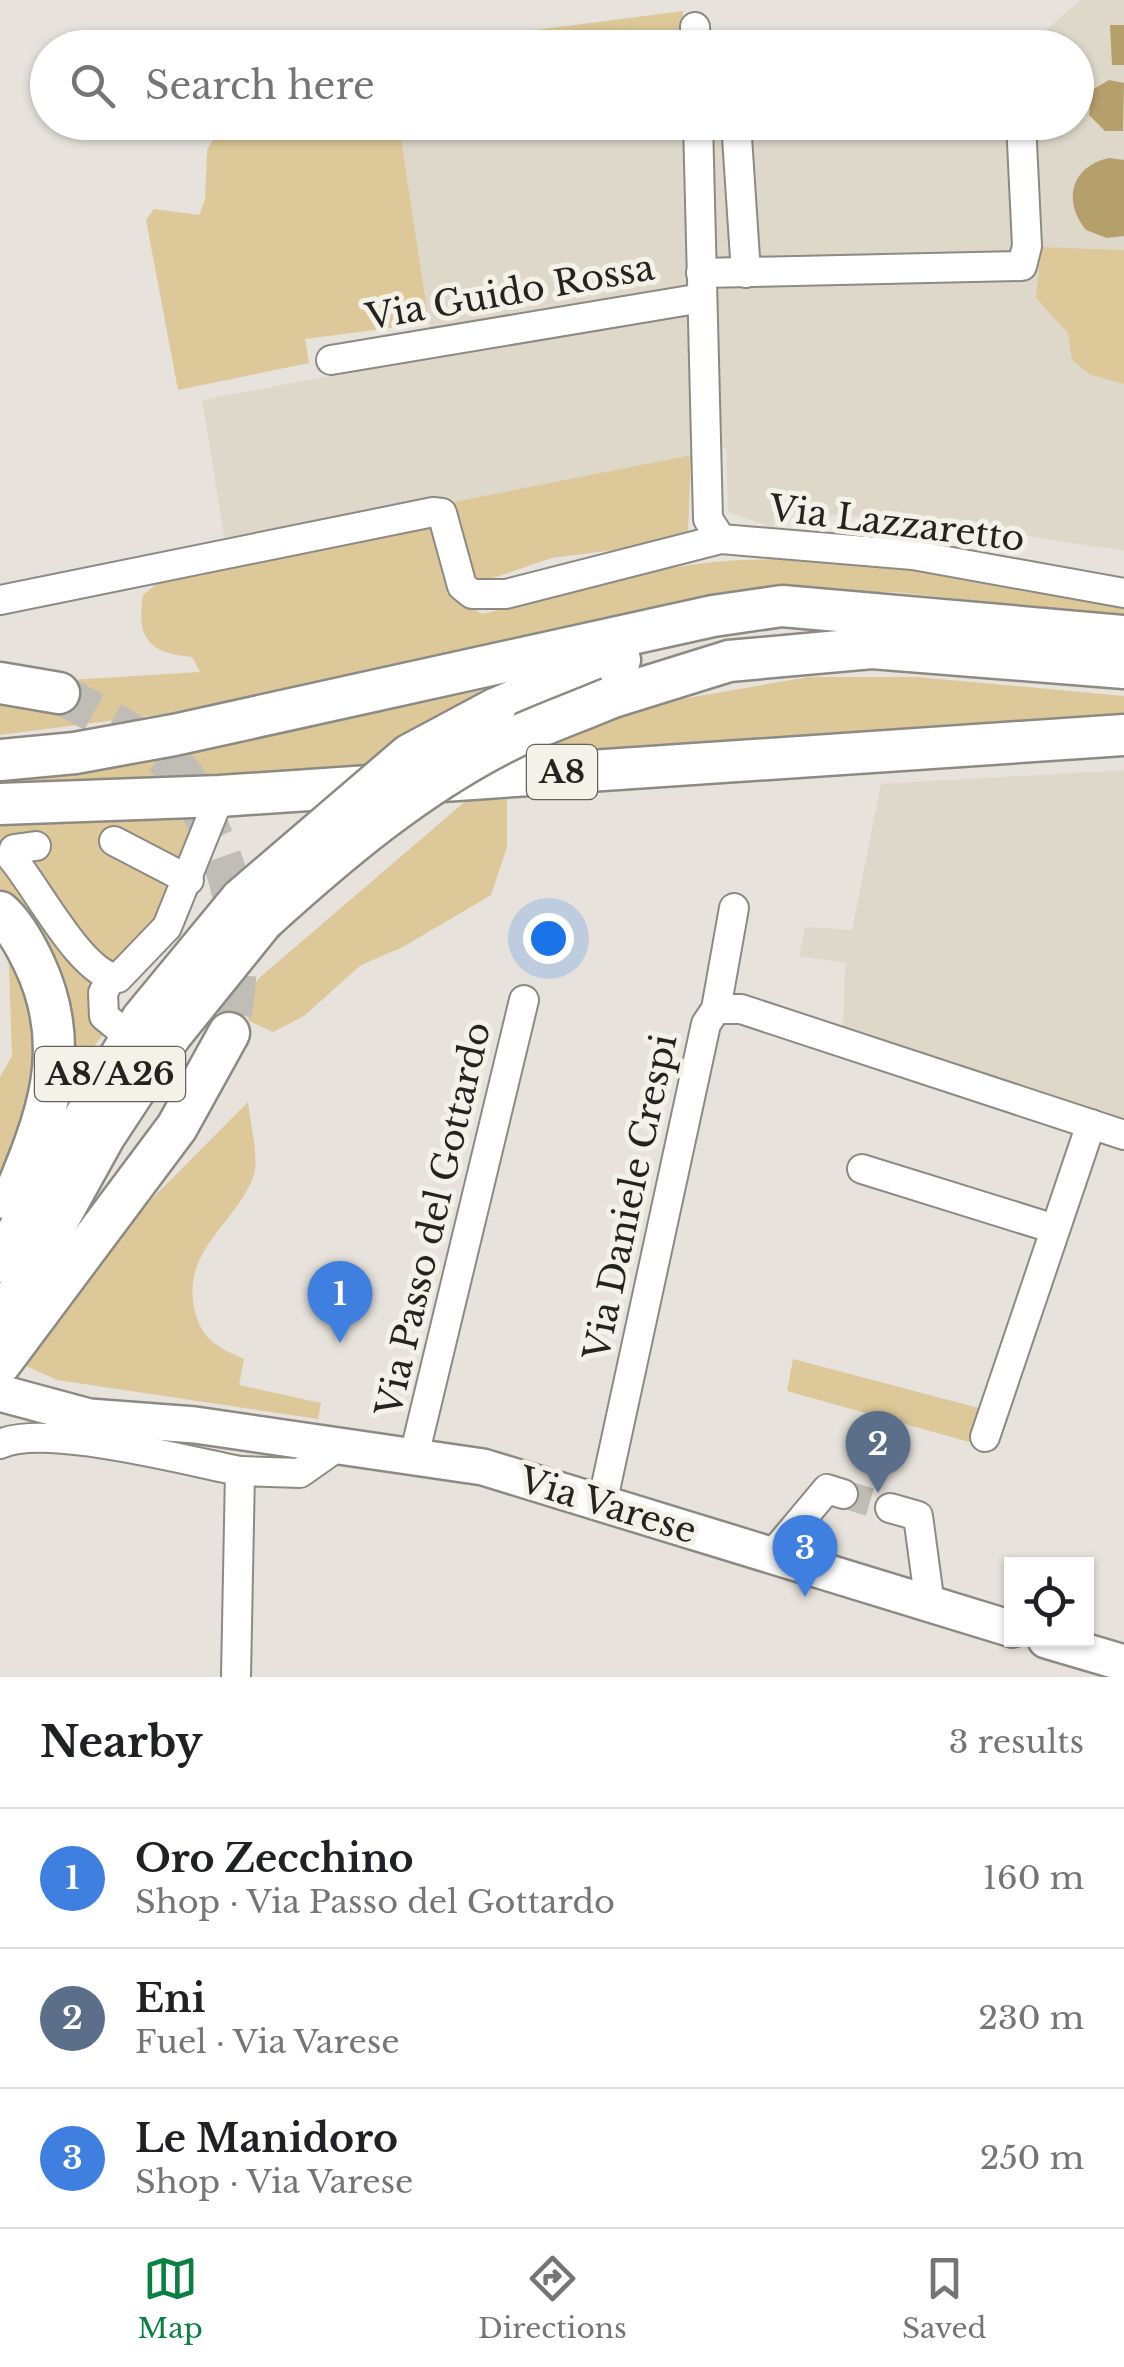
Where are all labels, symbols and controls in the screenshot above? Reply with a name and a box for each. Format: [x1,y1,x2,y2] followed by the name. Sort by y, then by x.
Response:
[30,30,1094,140] search box
[65,58,120,113] icon: search
[145,62,375,109] text: Search here
[362,245,658,339] street label: Via Guido Rossa
[766,486,1027,560] street label: Via Lazzaretto
[527,745,597,799] road number: A8
[523,913,574,964] your location
[366,1018,499,1421] street label: Via Passo del Gottardo
[574,1030,686,1365] street label: Via Daniele Crespi
[35,1047,185,1101] road number: A8/A26
[308,1260,372,1343] pin: 1
[846,1410,910,1493] pin: 2
[513,1457,702,1552] street label: Via Varese
[772,1514,838,1597] pin: 3
[1004,1557,1094,1647] map controls
[1004,1557,1094,1647] button: locate
[40,1716,203,1768] text: Nearby
[949,1722,1084,1762] text: 3 results
[135,1835,414,1882] text: Oro Zecchino
[66,1858,79,1898] text: 1
[983,1858,1084,1898] text: 160 m
[135,1882,615,1922] text: Shop · Via Passo del Gottardo
[135,1975,205,2022] text: Eni
[62,1998,83,2038] text: 2
[978,1998,1084,2038] text: 230 m
[135,2022,400,2062] text: Fuel · Via Varese
[135,2115,398,2162] text: Le Manidoro
[62,2138,83,2178] text: 3
[980,2138,1084,2178] text: 250 m
[135,2162,413,2202] text: Shop · Via Varese
[138,2251,203,2346] tab: Map
[478,2251,627,2346] tab: Directions
[902,2251,986,2346] tab: Saved

